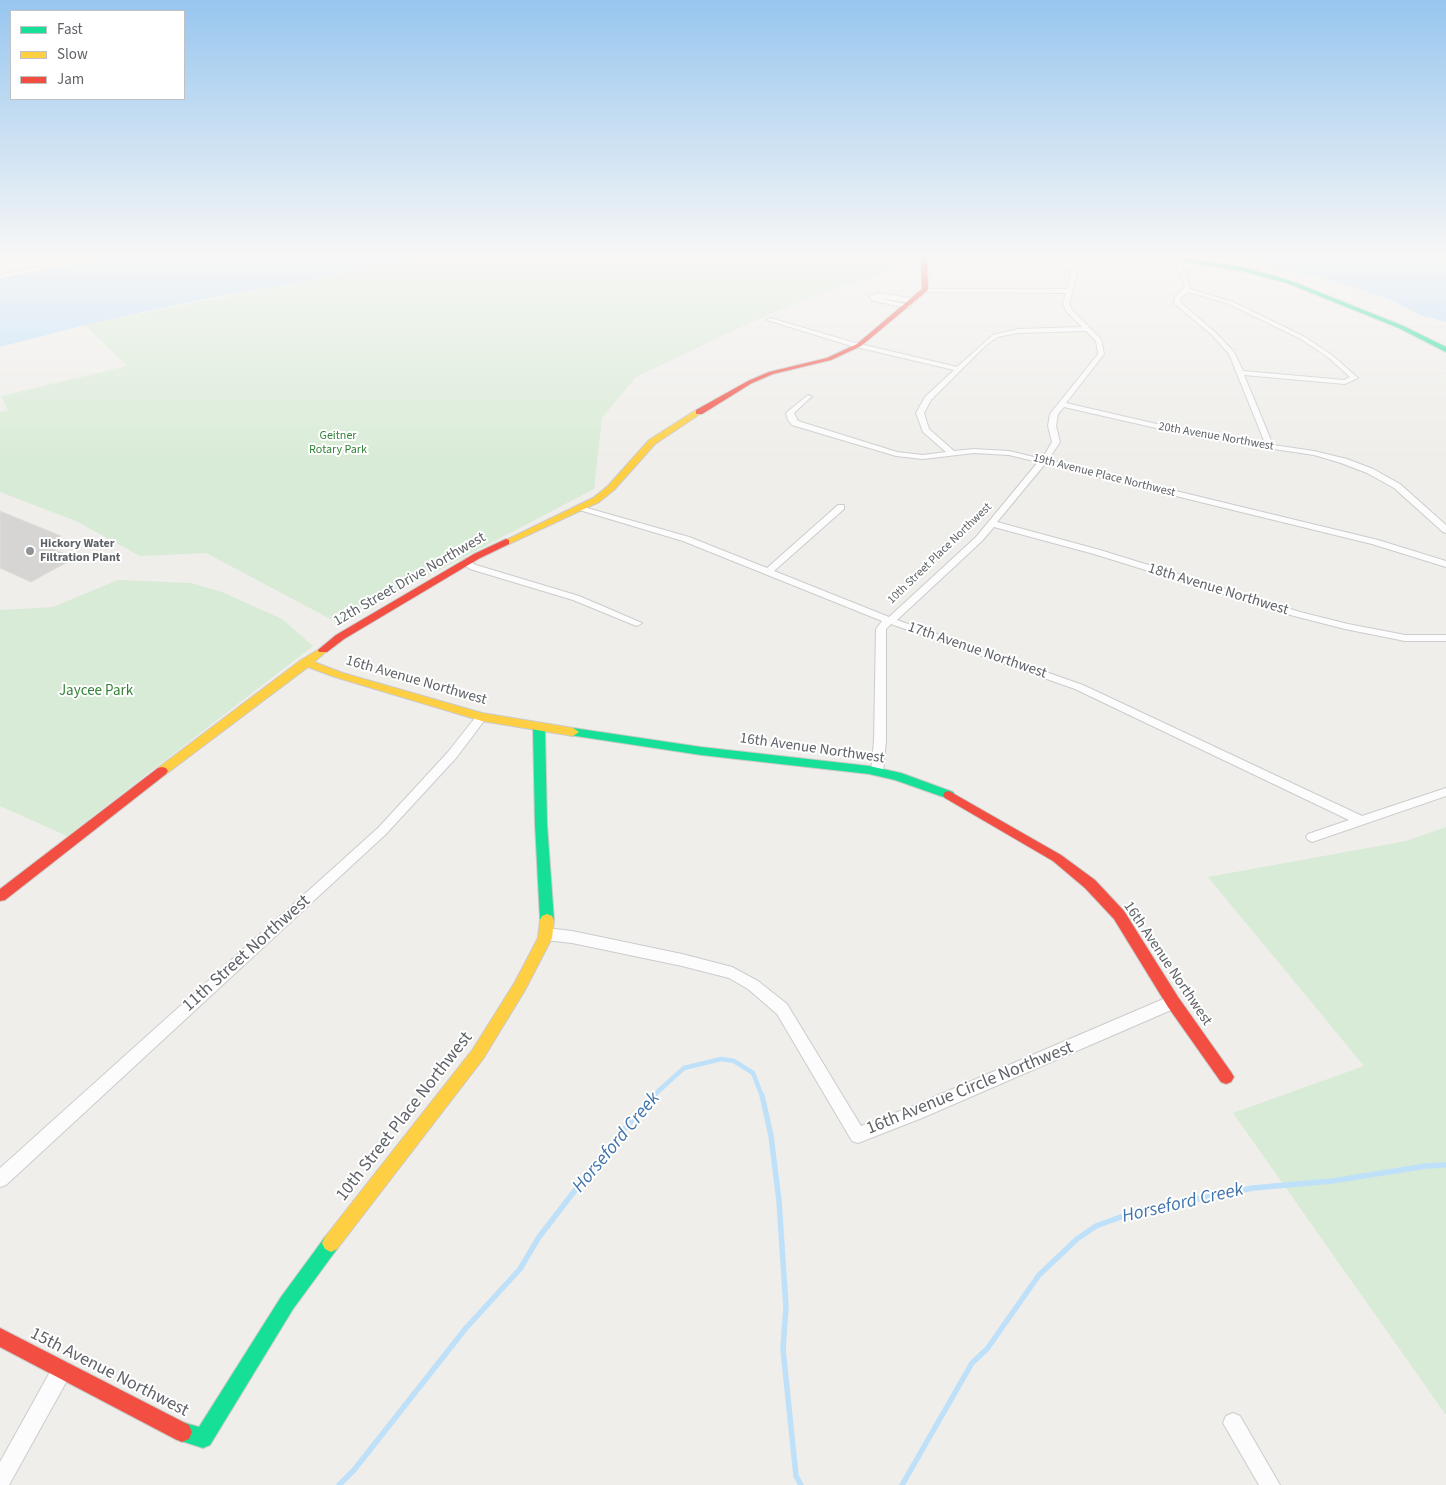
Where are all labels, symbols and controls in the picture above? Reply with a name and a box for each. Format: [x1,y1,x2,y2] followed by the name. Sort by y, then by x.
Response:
[10,10,185,100] legend
[57,19,83,40] text: Fast
[57,44,88,65] text: Slow
[57,69,84,90] text: Jam
[1157,420,1275,454] street label: 20th Avenue Northwest
[309,429,367,457] park label: Geitner Rotary Park
[1031,451,1177,501] street label: 19th Avenue Place Northwest
[885,500,995,608] street label: 10th Street Place Northwest
[331,529,489,631] street label: 12th Street Drive Northwest
[40,537,120,565] place label: Hickory Water Filtration Plant
[24,545,36,557] marker: Hickory Water Filtration Plant
[1146,560,1290,620] street label: 18th Avenue Northwest
[905,619,1049,683] street label: 17th Avenue Northwest
[343,652,489,710] street label: 16th Avenue Northwest
[59,683,133,701] park label: Jaycee Park
[739,730,885,768] street label: 16th Avenue Northwest
[179,891,315,1017] street label: 11th Street Northwest
[1119,899,1215,1029] street label: 16th Avenue Northwest
[332,1028,478,1206] street label: 10th Street Place Northwest
[863,1038,1077,1140] street label: 16th Avenue Circle Northwest
[568,1088,666,1198] water label: Horseford Creek
[1120,1179,1246,1229] water label: Horseford Creek
[26,1324,192,1422] street label: 15th Avenue Northwest

